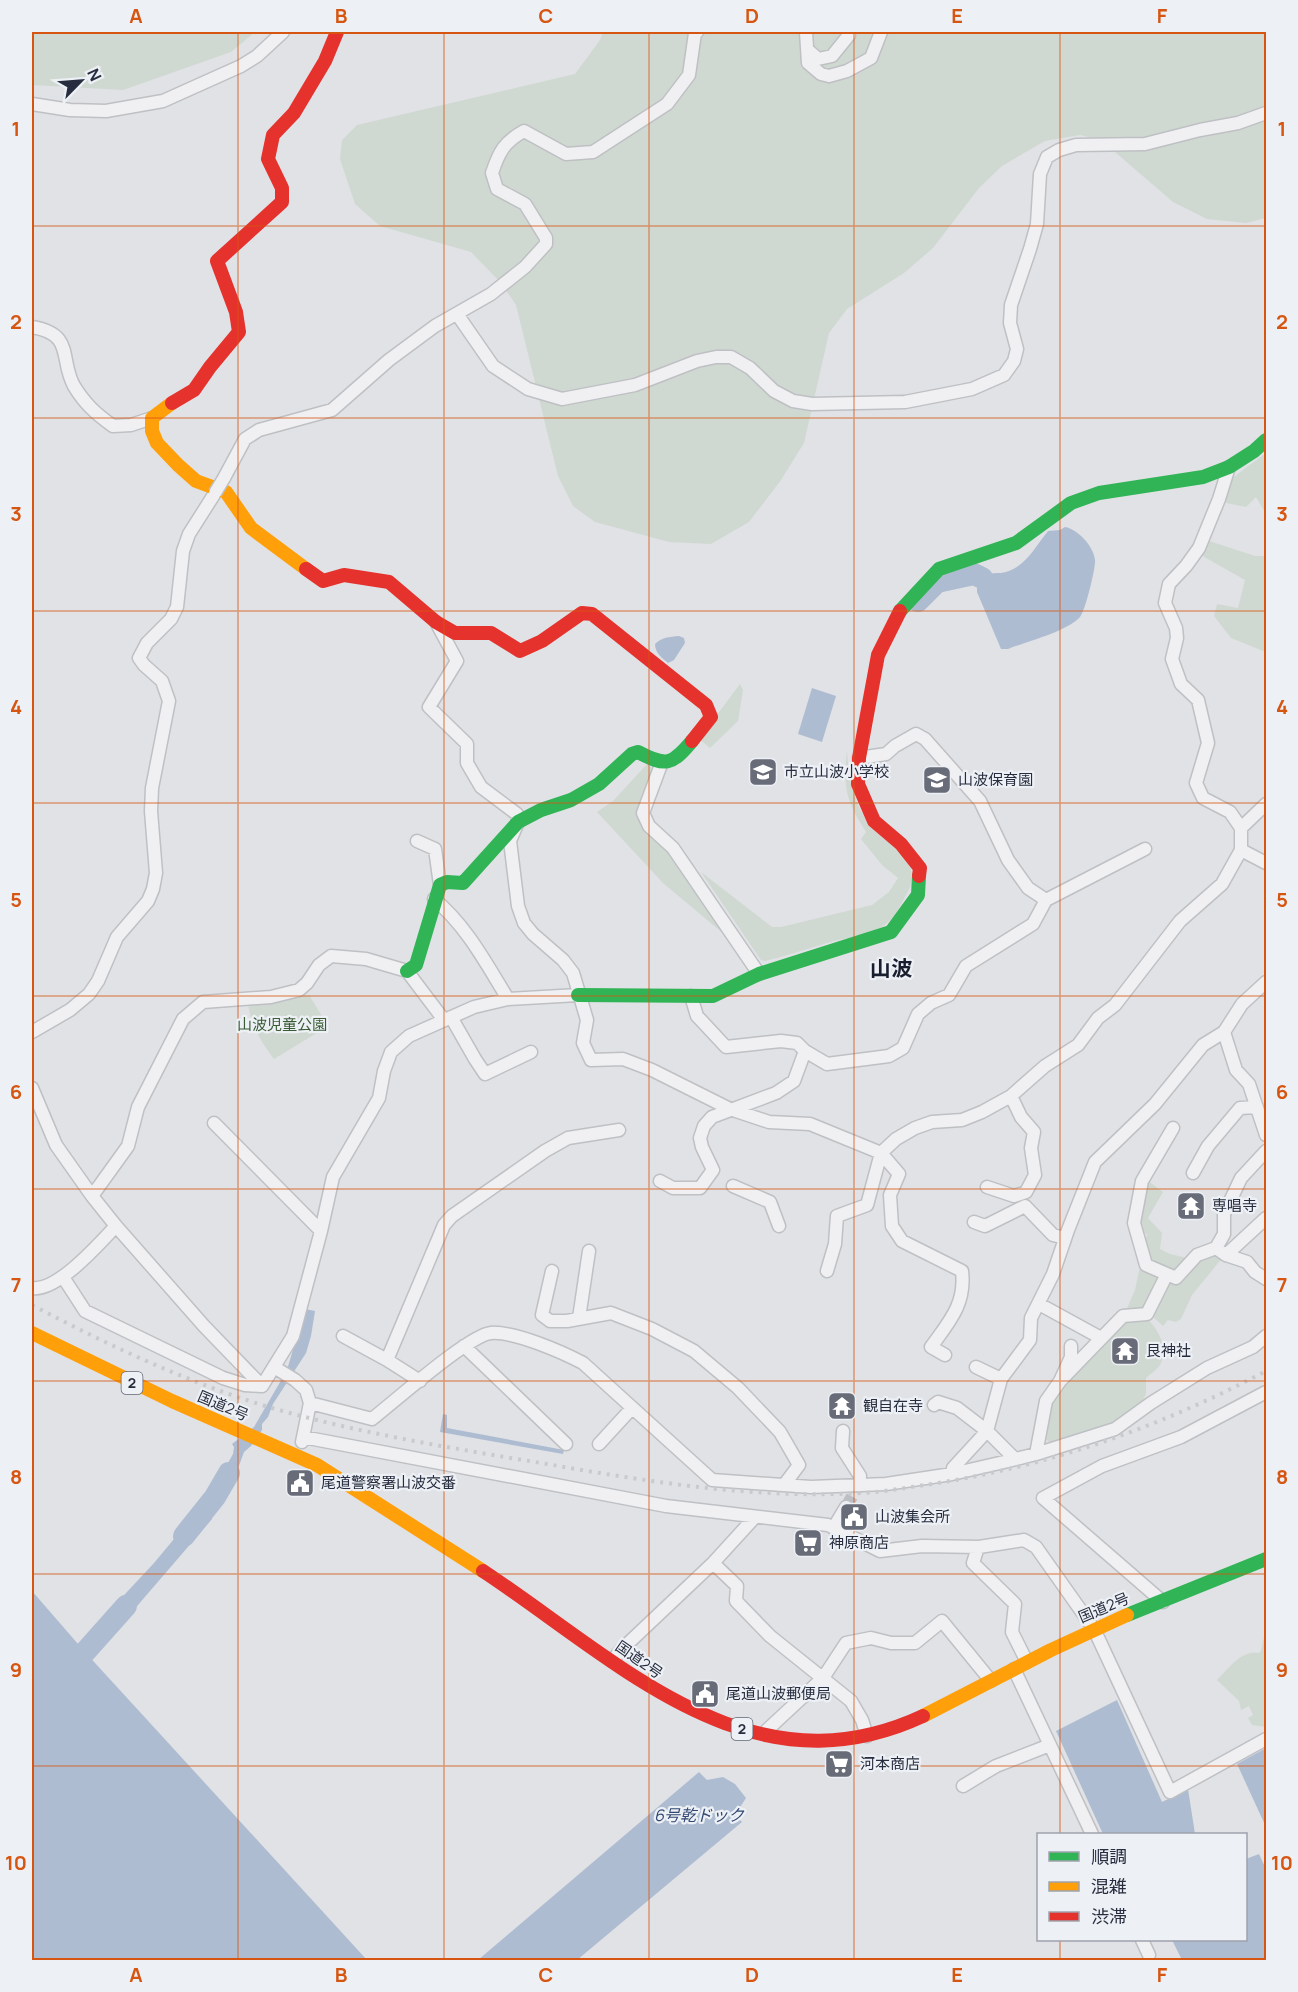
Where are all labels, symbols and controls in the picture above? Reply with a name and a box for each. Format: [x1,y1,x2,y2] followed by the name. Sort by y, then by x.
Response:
[129,2,143,29] text: A
[335,2,348,29] text: B
[539,2,553,29] text: C
[745,2,759,29] text: D
[951,2,963,29] text: E
[1157,2,1168,29] text: F
[51,51,111,111] north arrow
[82,65,107,85] text: N
[12,115,20,142] text: 1
[1278,115,1286,142] text: 1
[10,308,22,335] text: 2
[1276,308,1288,335] text: 2
[10,500,22,527] text: 3
[1276,500,1288,527] text: 3
[10,693,22,720] text: 4
[1276,693,1288,720] text: 4
[747,756,779,788] school or university icon: 市立山波小学校
[784,761,889,782] place label: 市立山波小学校
[921,764,953,796] school or university icon: 山波保育園
[958,769,1033,790] place label: 山波保育園
[10,886,22,913] text: 5
[1276,886,1288,913] text: 5
[870,954,912,982] district label: 山波
[237,1014,327,1035] park label: 山波児童公園
[10,1078,22,1105] text: 6
[1276,1078,1288,1105] text: 6
[1175,1190,1207,1222] temple icon: 専唱寺
[1212,1195,1257,1216] place label: 専唱寺
[11,1271,21,1298] text: 7
[1277,1271,1287,1298] text: 7
[1109,1335,1141,1367] temple icon: 艮神社
[1146,1340,1191,1361] place label: 艮神社
[122,1372,142,1394] road number: 2
[194,1385,252,1426] street label: 国道2号
[826,1390,858,1422] temple icon: 観自在寺
[863,1395,923,1416] place label: 観自在寺
[10,1463,22,1490] text: 8
[1276,1463,1288,1490] text: 8
[284,1467,316,1499] public building icon: 尾道警察署山波交番
[321,1472,456,1493] place label: 尾道警察署山波交番
[838,1501,870,1533] public building icon: 山波集会所
[875,1506,950,1527] place label: 山波集会所
[792,1527,824,1559] supermarket icon: 神原商店
[829,1532,889,1553] place label: 神原商店
[1075,1587,1133,1628] street label: 国道2号
[611,1636,667,1684] street label: 国道2号
[10,1656,22,1683] text: 9
[1276,1656,1288,1683] text: 9
[689,1678,721,1710] public building icon: 尾道山波郵便局
[726,1683,831,1704] place label: 尾道山波郵便局
[732,1718,752,1740] road number: 2
[823,1748,855,1780] supermarket icon: 河本商店
[860,1753,920,1774] place label: 河本商店
[654,1804,745,1826] water label: 6号乾ドック
[1037,1833,1247,1941] legend
[1091,1844,1127,1868] text: 順調
[5,1849,27,1876] text: 10
[1271,1849,1293,1876] text: 10
[1091,1874,1127,1898] text: 混雑
[1091,1904,1127,1928] text: 渋滞
[129,1961,143,1988] text: A
[335,1961,348,1988] text: B
[539,1961,553,1988] text: C
[745,1961,759,1988] text: D
[951,1961,963,1988] text: E
[1157,1961,1168,1988] text: F

